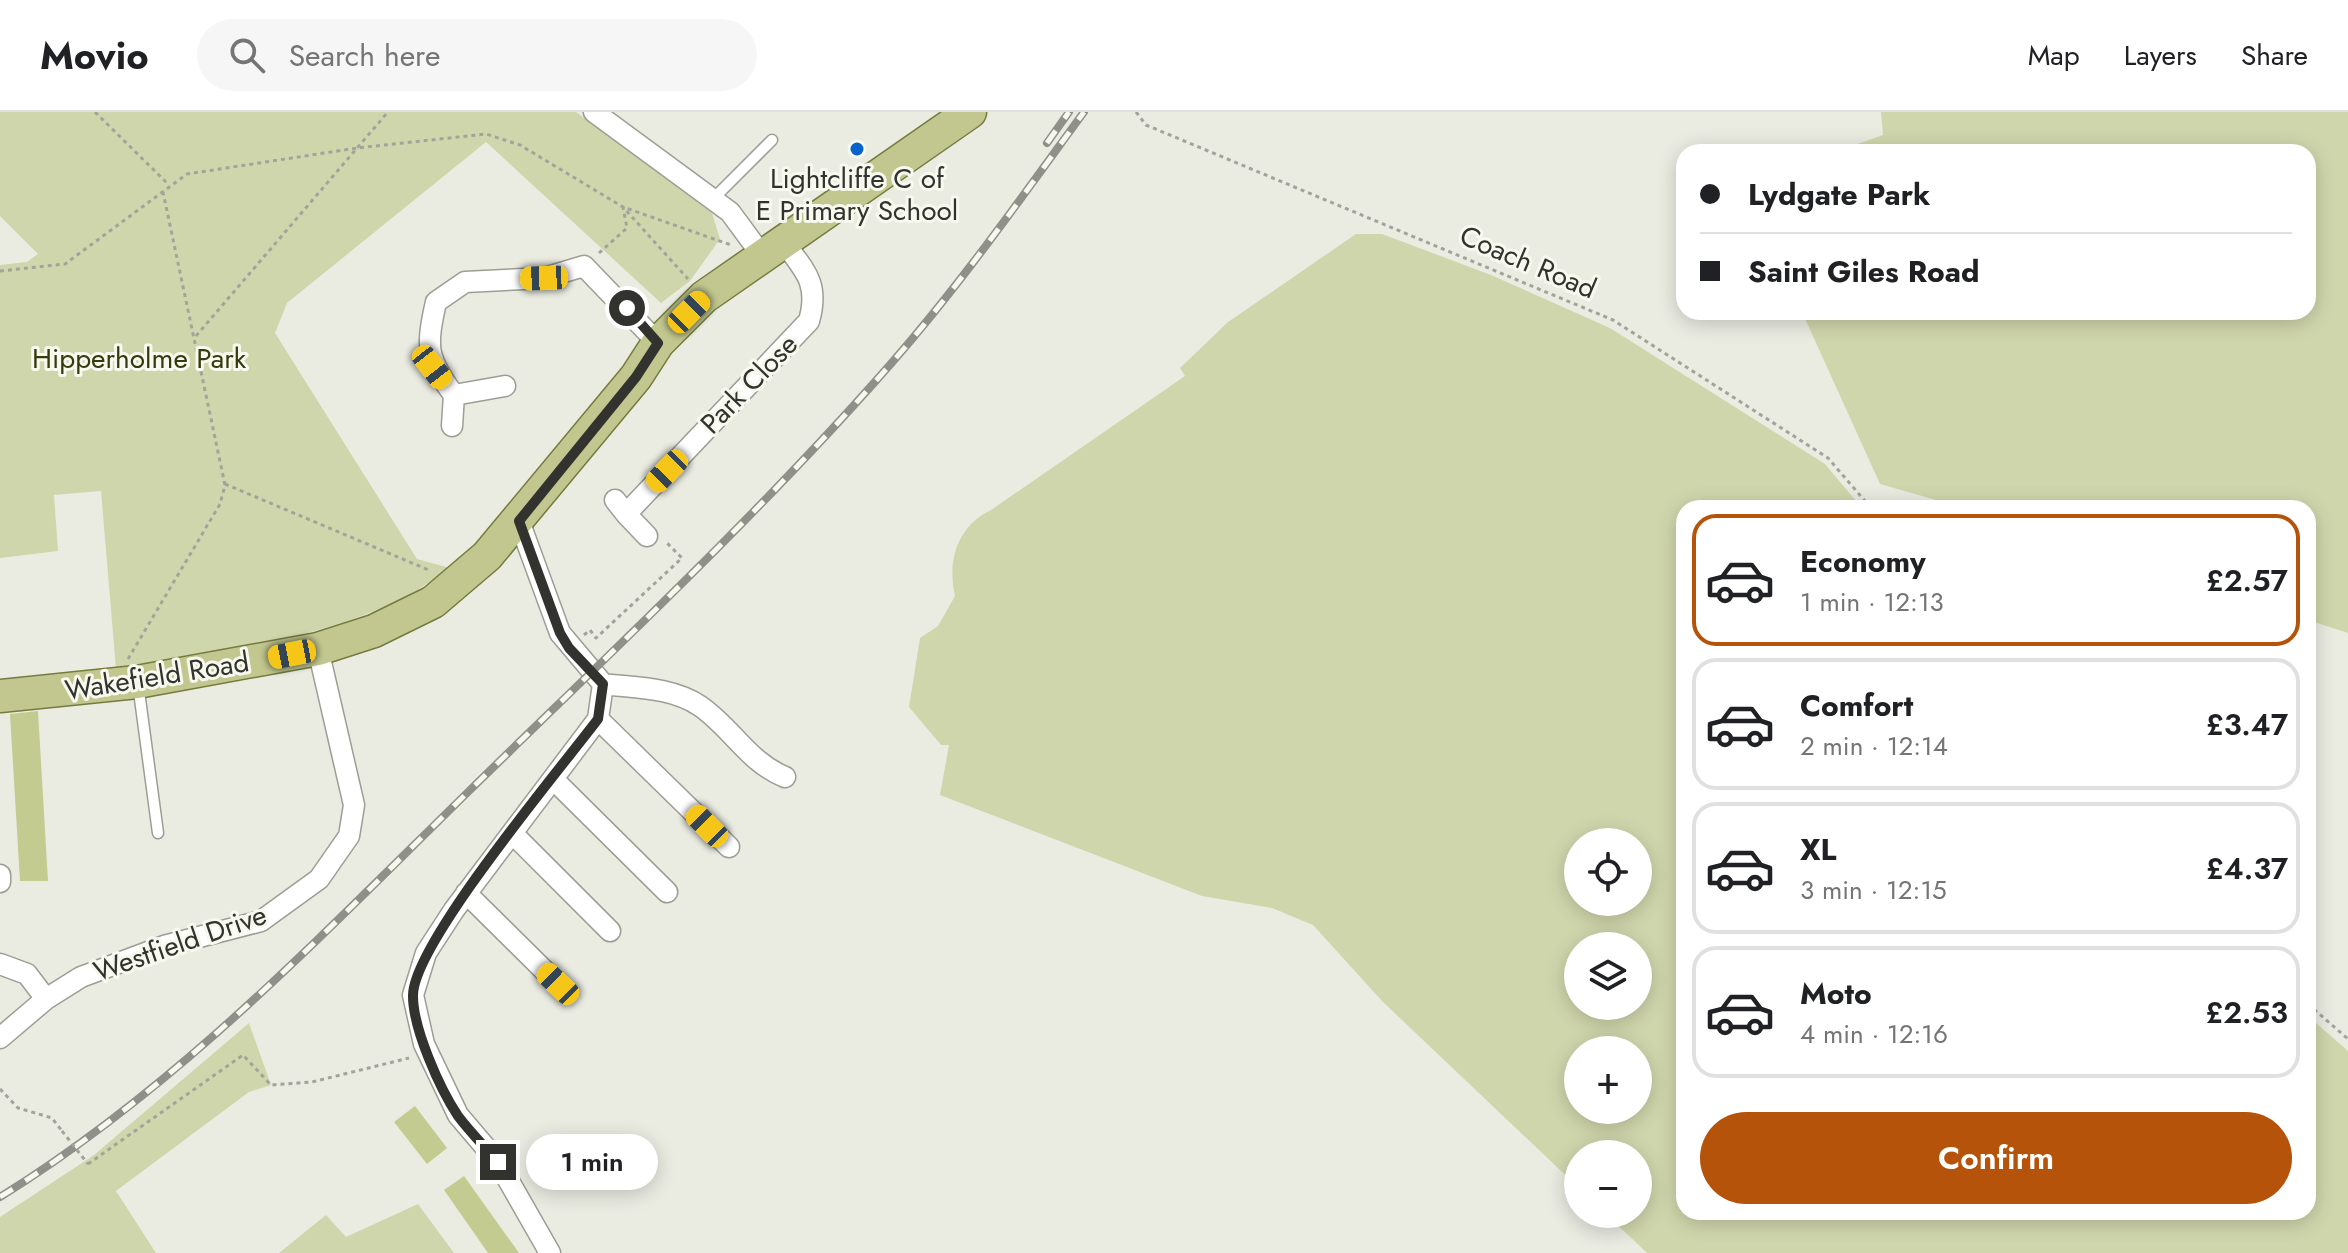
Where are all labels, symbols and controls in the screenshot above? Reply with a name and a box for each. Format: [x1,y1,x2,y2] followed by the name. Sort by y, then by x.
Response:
[197,19,757,91] search box
[40,28,149,83] text: Movio
[225,33,269,77] icon: search
[289,34,440,77] text: Search here
[2028,35,2080,76] text: Map
[2124,35,2197,76] text: Layers
[2241,35,2308,76] text: Share
[848,140,866,158] marker: Lightcliffe C of E Primary School
[756,158,958,231] place label: Lightcliffe C of E Primary School
[1748,173,1930,216] text: Lydgate Park
[1453,215,1603,309] street label: Coach Road
[1748,250,1979,293] text: Saint Giles Road
[520,265,568,291] car
[664,287,714,337] car
[609,290,645,326] route start
[691,325,807,443] street label: Park Close
[32,338,247,379] park label: Hipperholme Park
[408,341,456,393] car
[642,445,692,497] car
[1800,540,1926,583] text: Economy
[1704,544,1776,616] icon: car
[2206,559,2288,602] text: £2.57
[1800,583,1944,621] text: 1 min · 12:13
[266,638,318,670] car
[62,641,252,711] street label: Wakefield Road
[1800,684,1913,727] text: Comfort
[1704,688,1776,760] icon: car
[2206,703,2288,746] text: £3.47
[1800,727,1948,765] text: 2 min · 12:14
[682,801,732,851] car
[1564,828,1652,1228] map controls
[1564,828,1652,916] button: locate
[1800,828,1836,871] text: XL
[1704,832,1776,904] icon: car
[2206,847,2288,890] text: £4.37
[1800,871,1947,909] text: 3 min · 12:15
[88,894,272,992] street label: Westfield Drive
[1564,932,1652,1020] button: layers
[532,959,584,1009] car
[1800,972,1872,1015] text: Moto
[1704,976,1776,1048] icon: car
[2205,991,2288,1034] text: £2.53
[1800,1015,1948,1053] text: 4 min · 12:16
[1564,1036,1652,1124] button: +
[1700,1112,2292,1204] button: Confirm
[526,1134,658,1190] callout: 1 min
[1564,1140,1652,1228] button: −
[560,1143,624,1181] text: 1 min
[480,1144,516,1180] route end

